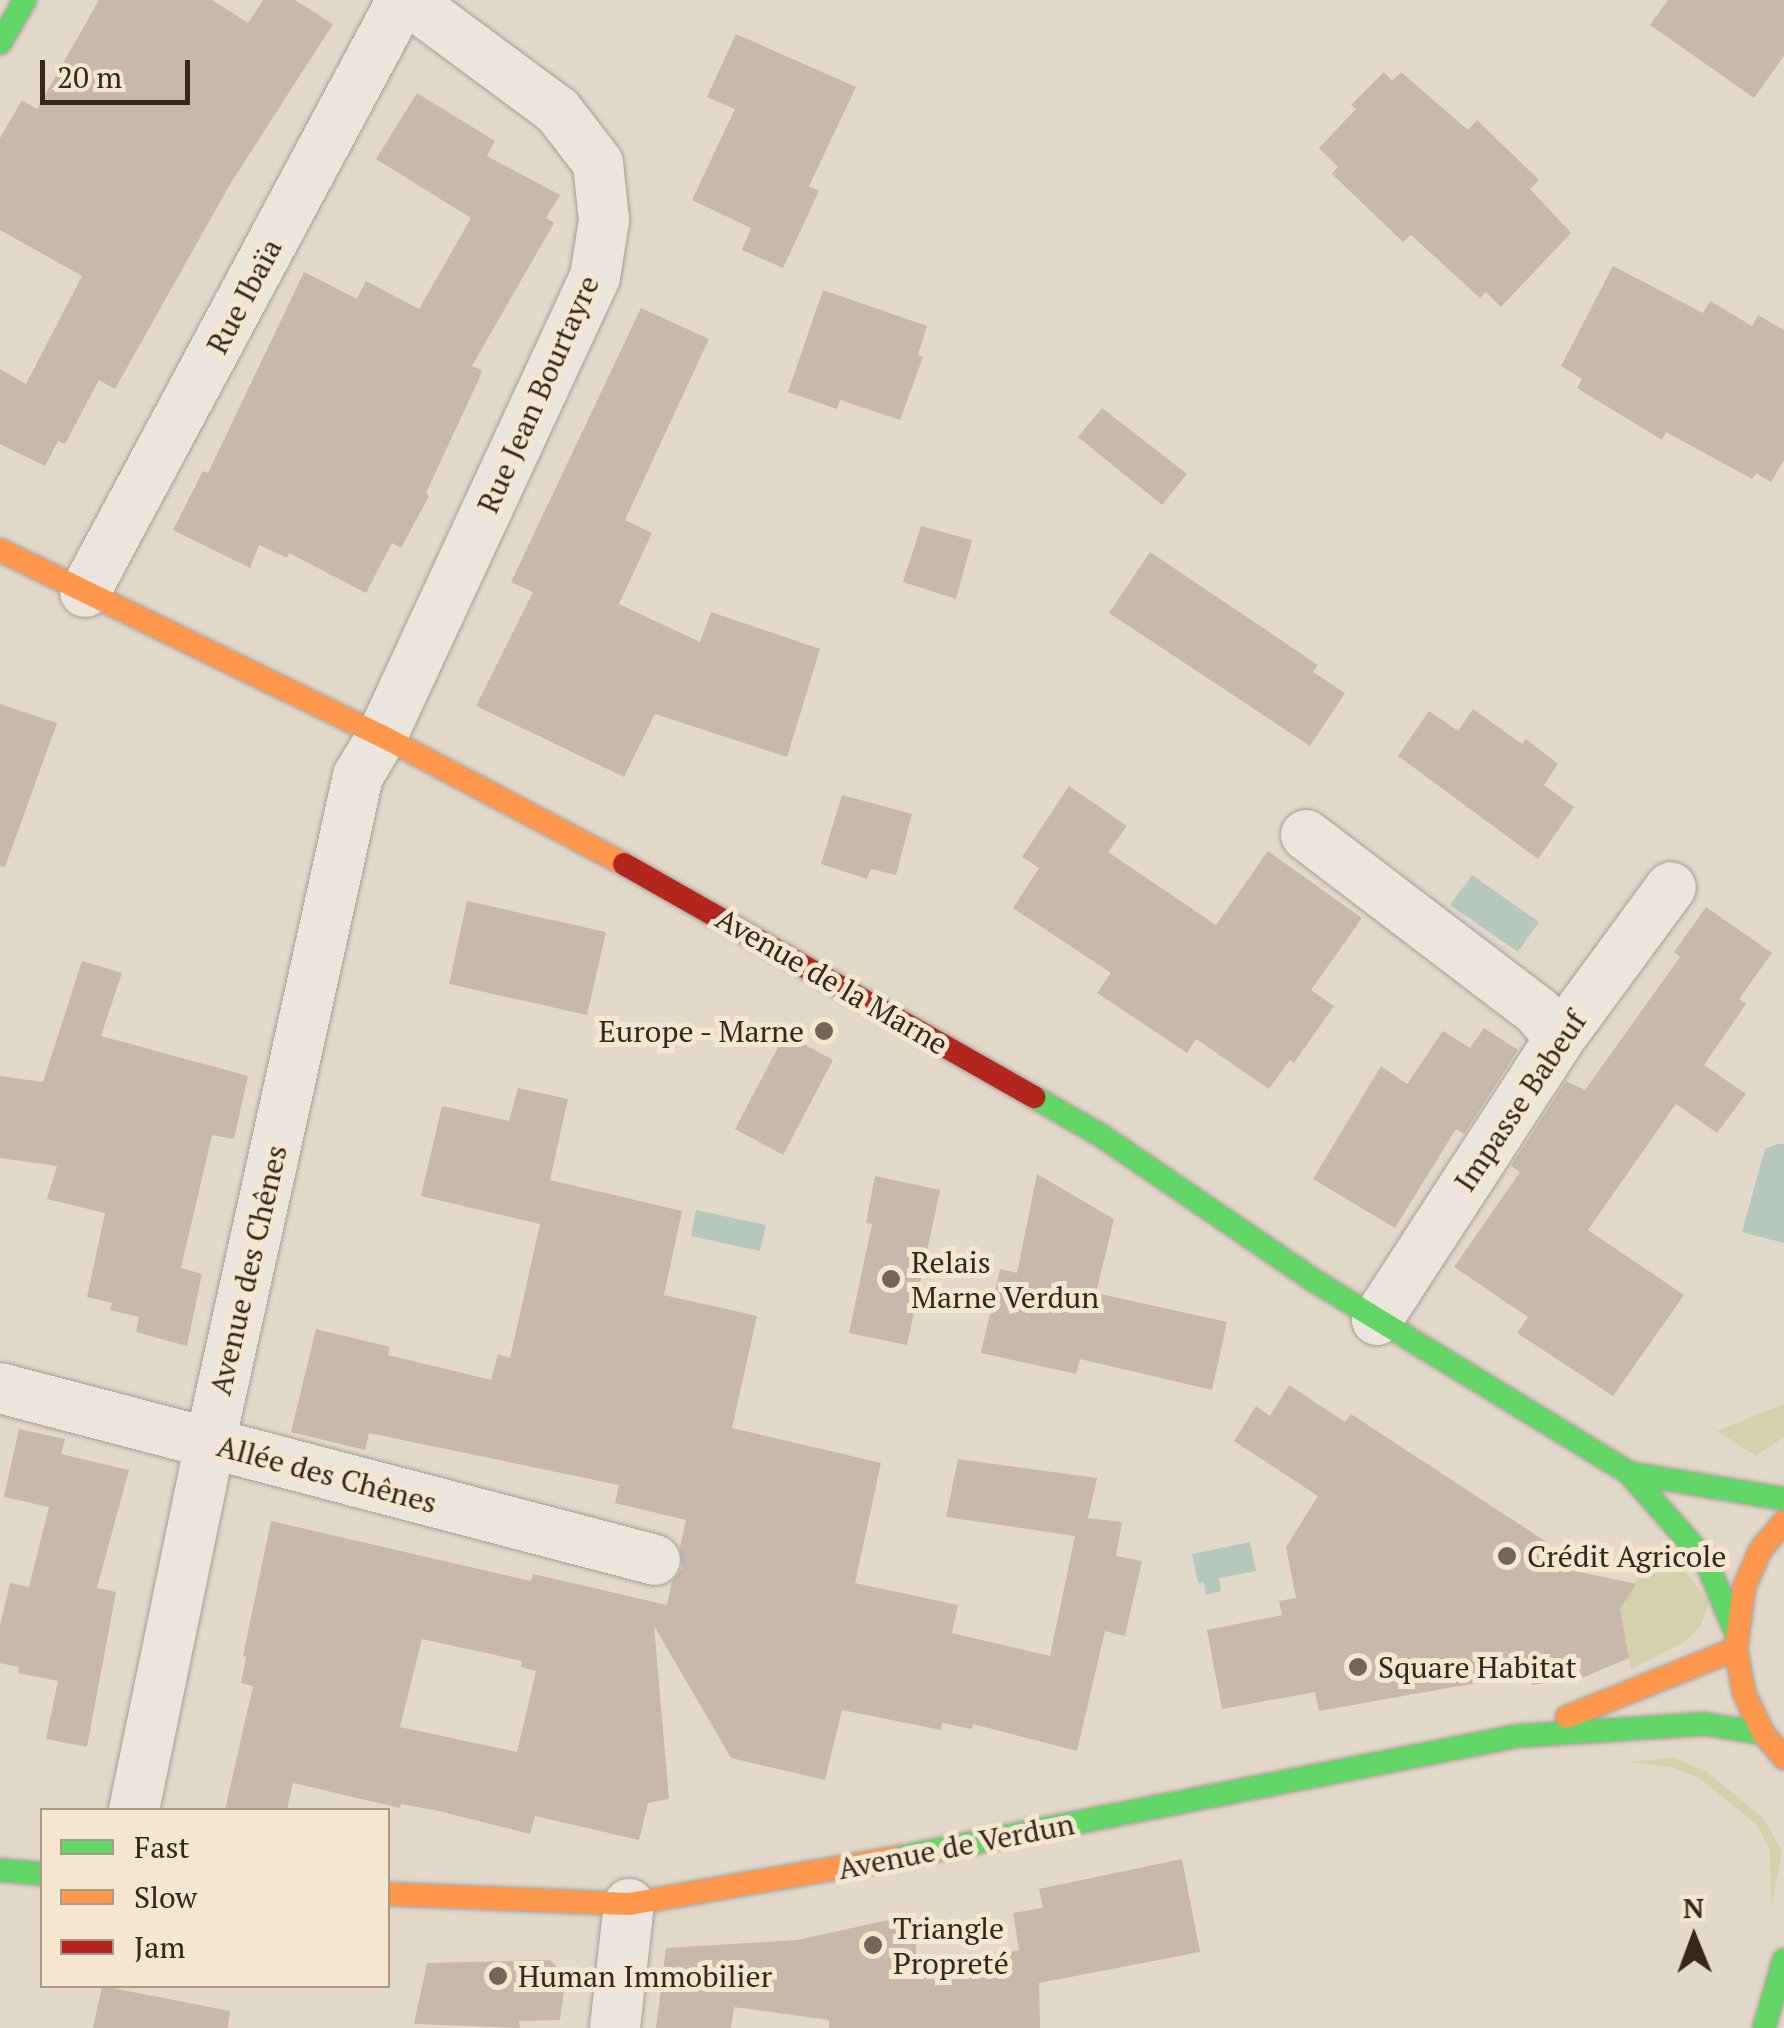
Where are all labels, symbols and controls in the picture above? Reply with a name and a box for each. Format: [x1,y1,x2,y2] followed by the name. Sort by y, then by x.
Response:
[45,40,195,102] scale bar
[57,57,122,97] text: 20 m
[199,232,289,360] street label: Rue Ibaïa
[469,270,607,518] street label: Rue Jean Bourtayre
[710,900,954,1062] street label: Avenue de la Marne
[1447,1004,1593,1198] street label: Impasse Babeuf
[596,1013,804,1049] place label: Europe - Marne
[813,1020,835,1042] marker: Europe - Marne
[202,1141,294,1399] street label: Avenue des Chênes
[911,1244,1100,1314] place label: Relais Marne Verdun
[880,1268,902,1290] marker: Relais Marne Verdun
[213,1427,441,1521] street label: Allée des Chênes
[1527,1538,1727,1574] place label: Crédit Agricole
[1496,1545,1518,1567] marker: Crédit Agricole
[1378,1649,1577,1685] place label: Square Habitat
[1347,1656,1369,1678] marker: Square Habitat
[834,1805,1078,1887] street label: Avenue de Verdun
[40,1808,390,1988] legend
[134,1827,190,1867] text: Fast
[134,1877,197,1917] text: Slow
[1644,1888,1744,1988] north arrow
[1683,1889,1704,1926] text: N
[893,1910,1009,1980] place label: Triangle Propreté
[134,1927,185,1967] text: Jam
[862,1934,884,1956] marker: Triangle Propreté
[518,1958,772,1994] place label: Human Immobilier
[487,1965,509,1987] marker: Human Immobilier

